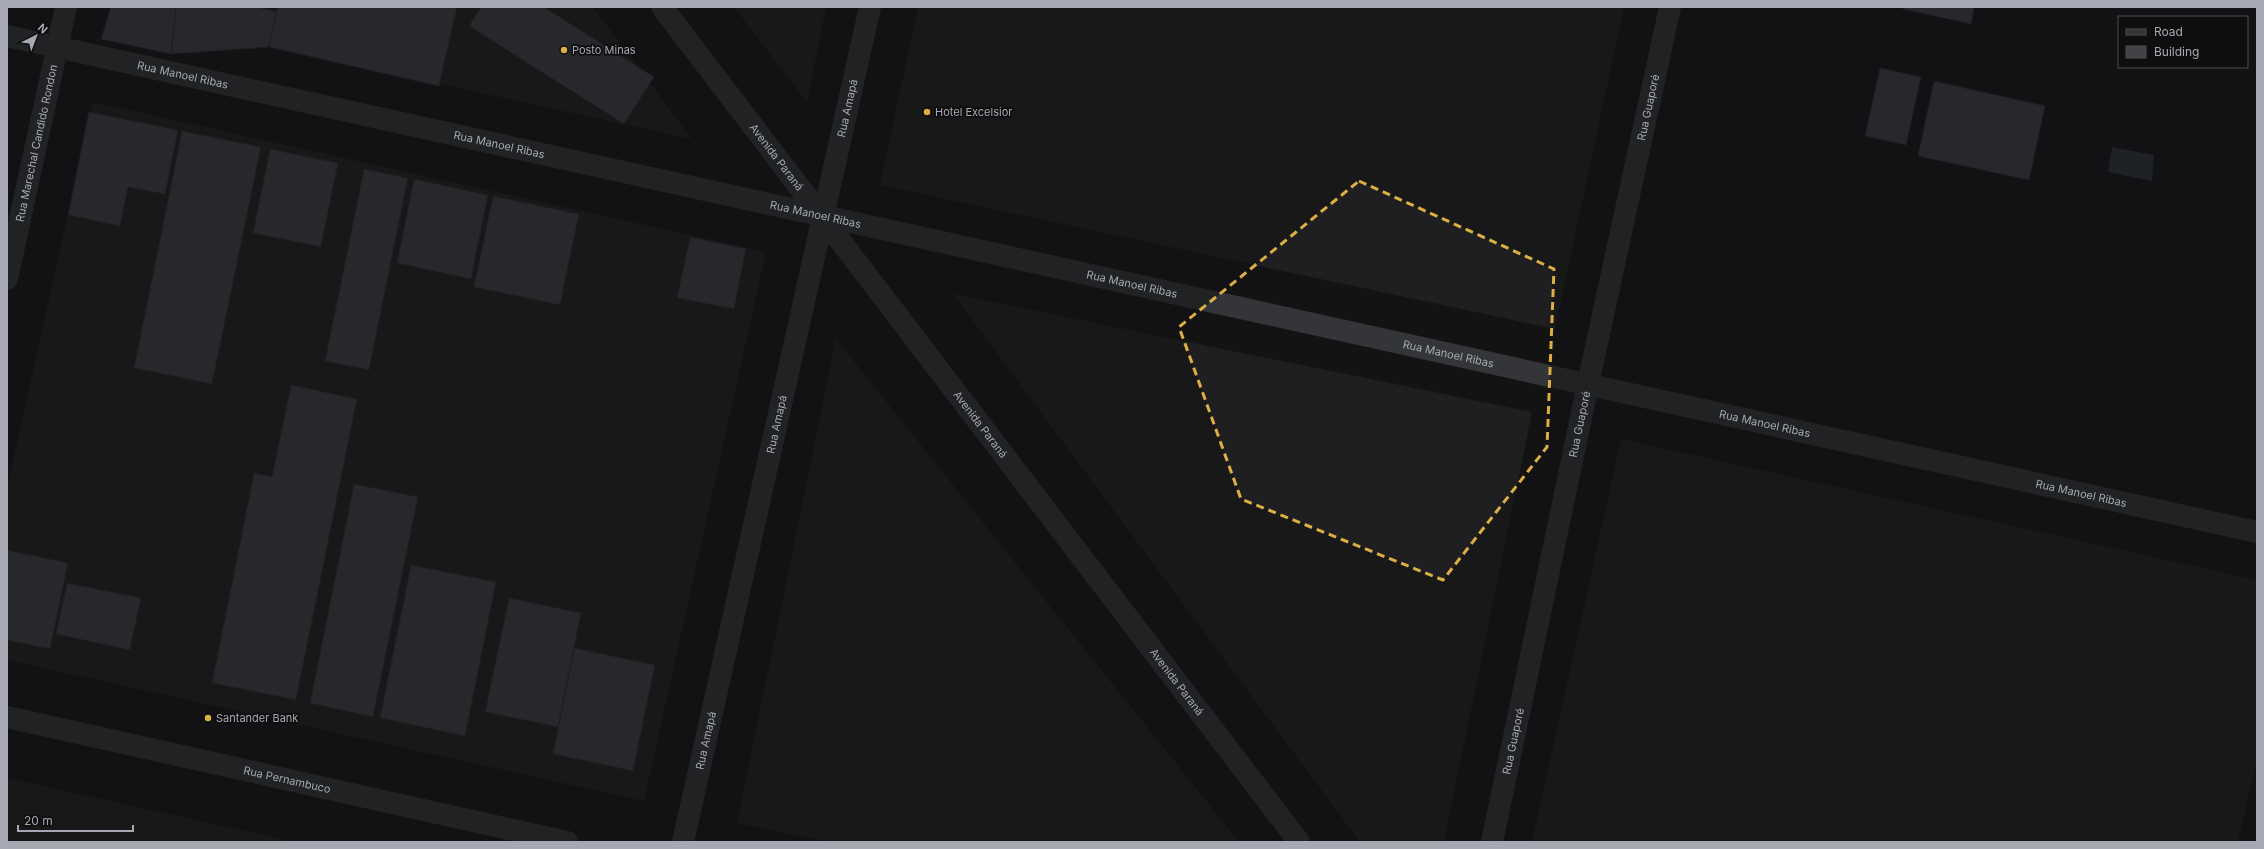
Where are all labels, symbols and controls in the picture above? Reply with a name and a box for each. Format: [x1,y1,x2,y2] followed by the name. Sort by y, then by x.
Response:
[16,16,56,56] north arrow
[2118,16,2248,68] legend
[35,21,50,37] text: N
[2154,24,2183,39] text: Road
[572,43,636,57] place label: Posto Minas
[2154,44,2199,59] text: Building
[559,45,569,55] marker: Posto Minas
[136,58,230,92] street label: Rua Manoel Ribas
[13,63,60,223] street label: Rua Marechal Candido Rondon
[1634,73,1662,142] street label: Rua Guaporé
[834,78,861,139] street label: Rua Amapá
[935,105,1012,119] place label: Hotel Excelsior
[922,107,932,117] marker: Hotel Excelsior
[747,121,807,194] street label: Avenida Paraná
[452,128,546,161] street label: Rua Manoel Ribas
[769,197,863,231] street label: Rua Manoel Ribas
[1085,267,1179,301] street label: Rua Manoel Ribas
[1402,337,1495,371] street label: Rua Manoel Ribas
[950,388,1010,461] street label: Avenida Paraná
[1566,390,1593,459] street label: Rua Guaporé
[763,394,790,455] street label: Rua Amapá
[1718,407,1812,440] street label: Rua Manoel Ribas
[2034,476,2128,510] street label: Rua Manoel Ribas
[1147,646,1207,718] street label: Avenida Paraná
[1499,707,1527,776] street label: Rua Guaporé
[692,710,719,771] street label: Rua Amapá
[216,711,298,725] place label: Santander Bank
[203,713,213,723] marker: Santander Bank
[242,763,332,796] street label: Rua Pernambuco
[18,807,133,833] scale bar
[24,813,53,828] text: 20 m

